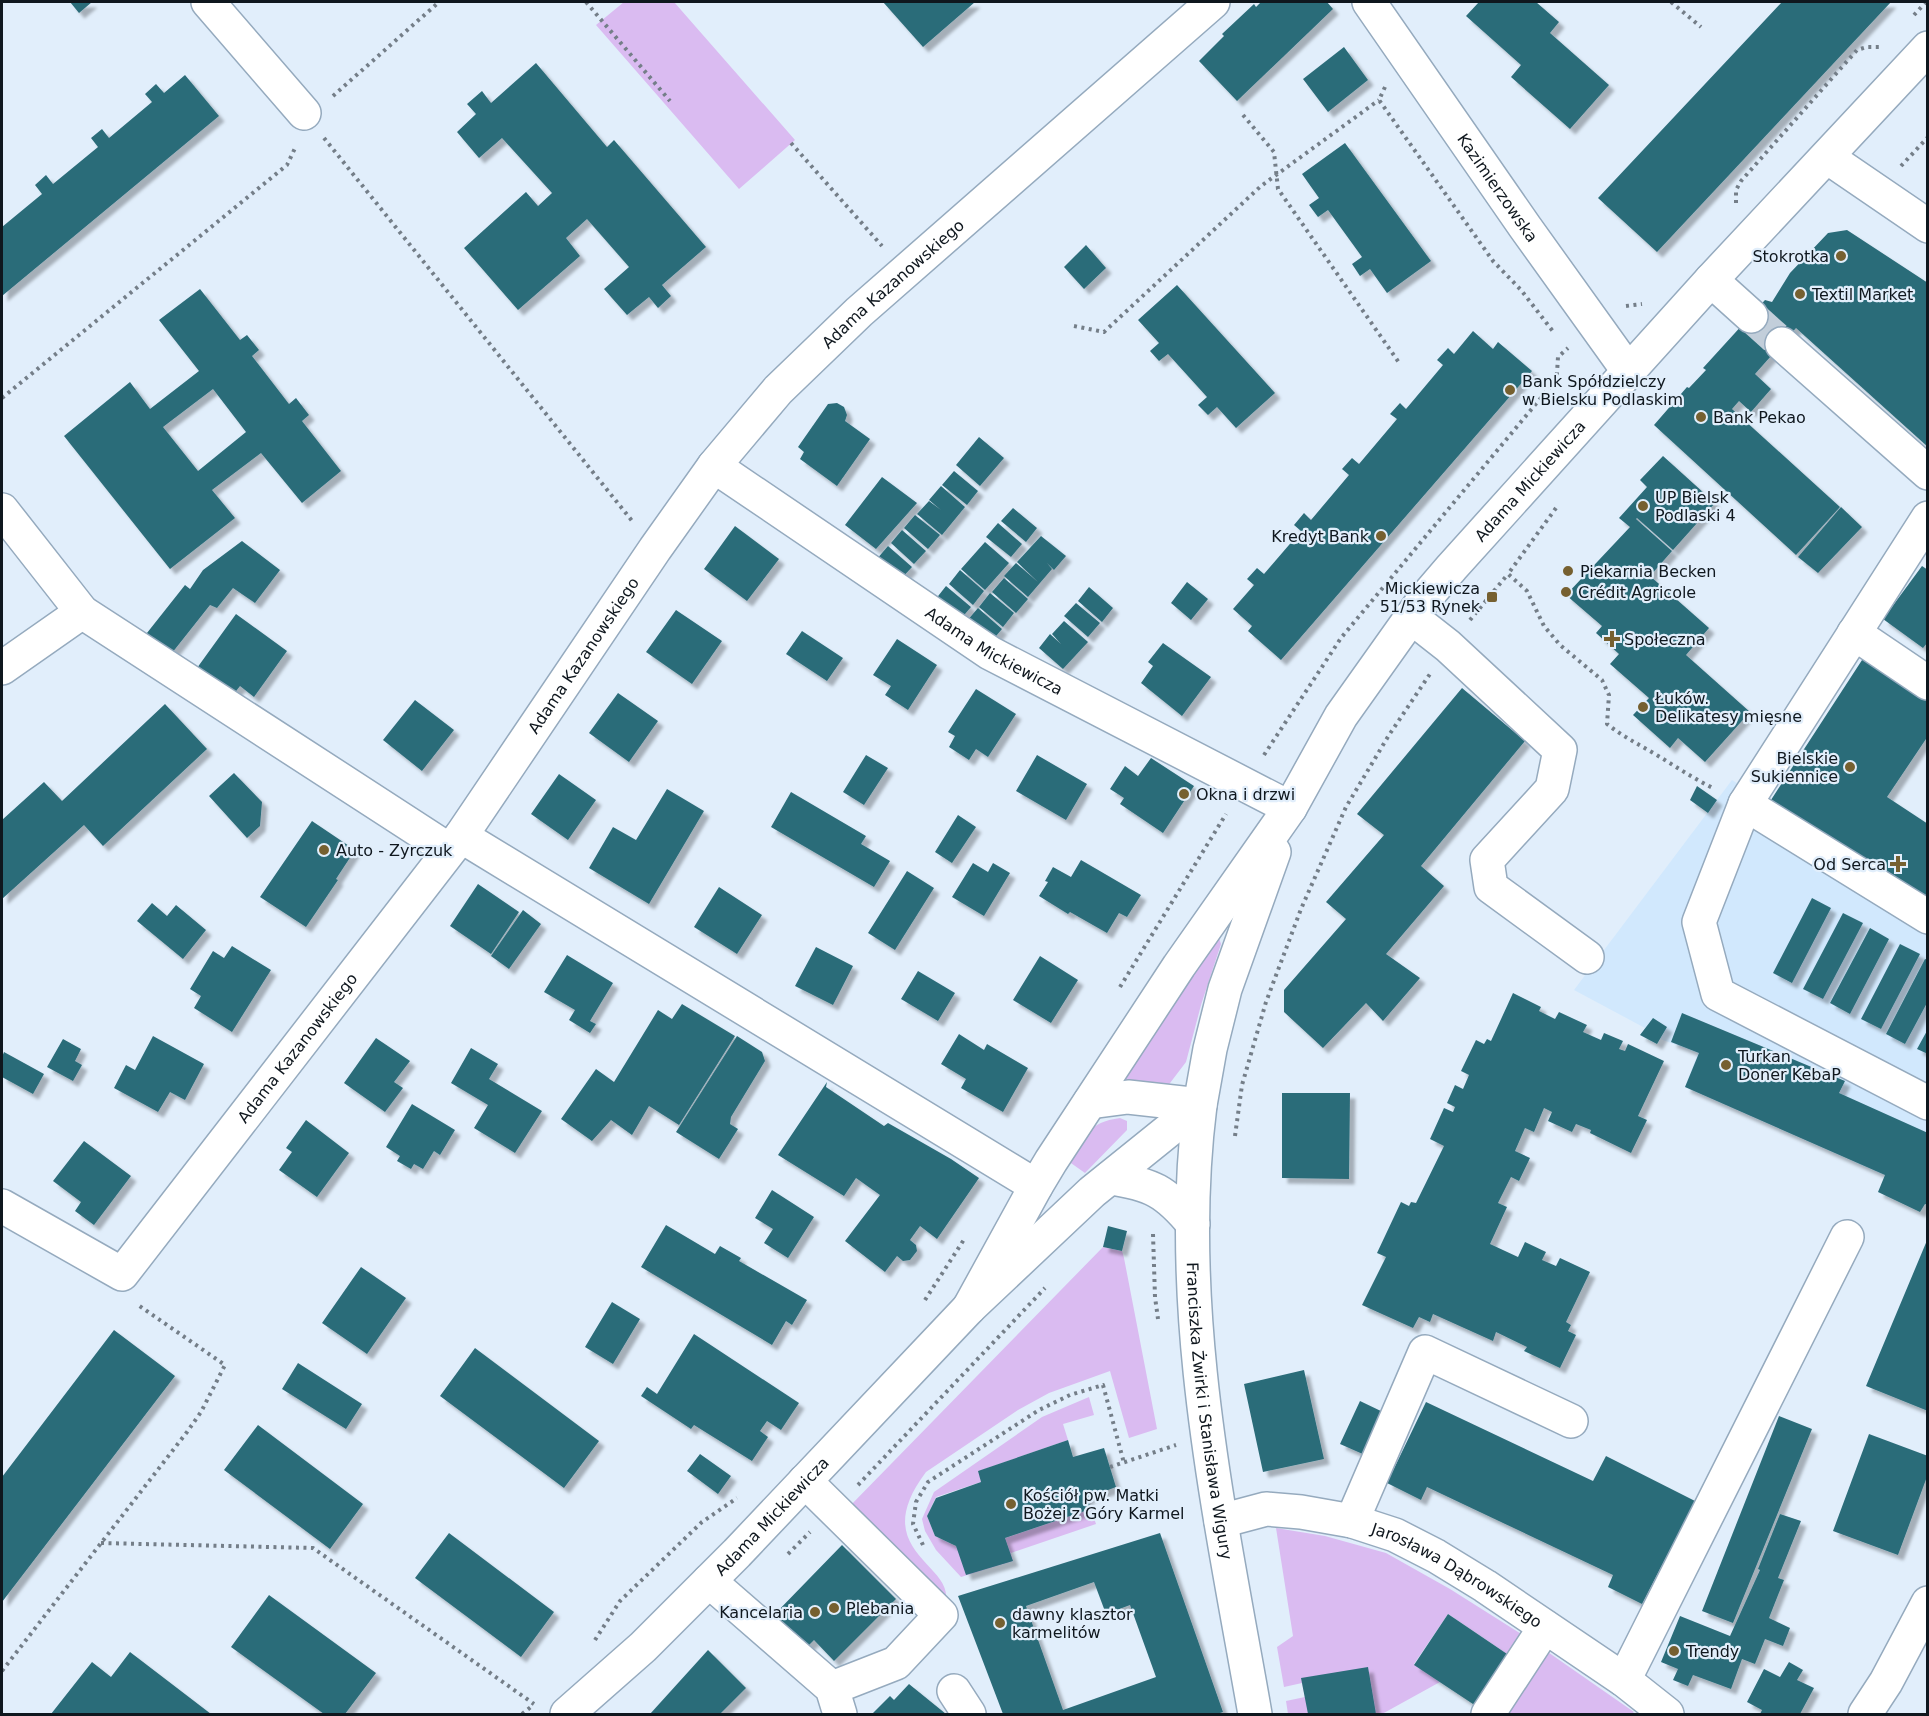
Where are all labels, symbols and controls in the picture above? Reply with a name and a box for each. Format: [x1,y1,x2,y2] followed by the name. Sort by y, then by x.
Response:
[1453,130,1542,246] street label: Kazimierzowska
[818,215,968,352] street label: Adama Kazanowskiego
[1752,247,1829,266] place label: Stokrotka
[1834,249,1848,263] marker: Stokrotka
[1811,285,1913,304] place label: Textil Market
[1793,287,1807,301] marker: Textil Market
[1522,372,1683,409] place label: Bank Spółdzielczy w Bielsku Podlaskim
[1503,383,1517,397] marker: Bank Spółdzielczy w Bielsku Podlaskim
[1713,408,1806,427] place label: Bank Pekao
[1694,410,1708,424] marker: Bank Pekao
[1471,417,1590,545] street label: Adama Mickiewicza
[1655,488,1736,525] place label: UP Bielsk Podlaski 4
[1636,499,1650,513] marker: UP Bielsk Podlaski 4
[1271,527,1370,546] place label: Kredyt Bank
[1374,529,1388,543] marker: Kredyt Bank
[1580,562,1716,581] place label: Piekarnia Becken
[1561,564,1575,578] marker: Piekarnia Becken
[524,574,643,737] street label: Adama Kazanowskiego
[1380,579,1481,616] place label: Mickiewicza 51/53 Rynek
[1578,583,1696,602] place label: Crédit Agricole
[1559,585,1573,599] marker: Crédit Agricole
[1485,590,1499,604] marker: Mickiewicza 51/53 Rynek
[922,603,1066,699] street label: Adama Mickiewicza
[1624,630,1706,649] place label: Społeczna
[1605,632,1619,646] marker: Społeczna
[1654,689,1802,726] place label: Łuków. Delikatesy mięsne
[1636,700,1650,714] marker: Łuków. Delikatesy mięsne
[1751,749,1838,786] place label: Bielskie Sukiennice
[1843,760,1857,774] marker: Bielskie Sukiennice
[1196,785,1295,804] place label: Okna i drzwi
[1177,787,1191,801] marker: Okna i drzwi
[336,841,453,860] place label: Auto - Zyrczuk
[317,843,331,857] marker: Auto - Zyrczuk
[1813,855,1886,874] place label: Od Serca
[1891,857,1905,871] marker: Od Serca
[234,969,361,1127] street label: Adama Kazanowskiego
[1737,1047,1841,1084] place label: Turkan Doner KebaP
[1719,1058,1733,1072] marker: Turkan Doner KebaP
[1183,1262,1236,1561] street label: Franciszka Żwirki i Stanisława Wigury
[711,1453,833,1579] street label: Adama Mickiewicza
[1023,1486,1185,1523] place label: Kościół pw. Matki Bożej z Góry Karmel
[1004,1497,1018,1511] marker: Kościół pw. Matki Bożej z Góry Karmel
[1368,1519,1546,1632] street label: Jarosława Dąbrowskiego
[846,1599,914,1618] place label: Plebania
[827,1601,841,1615] marker: Plebania
[719,1603,803,1622] place label: Kancelaria
[808,1605,822,1619] marker: Kancelaria
[1012,1605,1133,1642] place label: dawny klasztor karmelitów
[993,1616,1007,1630] marker: dawny klasztor karmelitów
[1685,1642,1739,1661] place label: Trendy
[1667,1644,1681,1658] marker: Trendy

